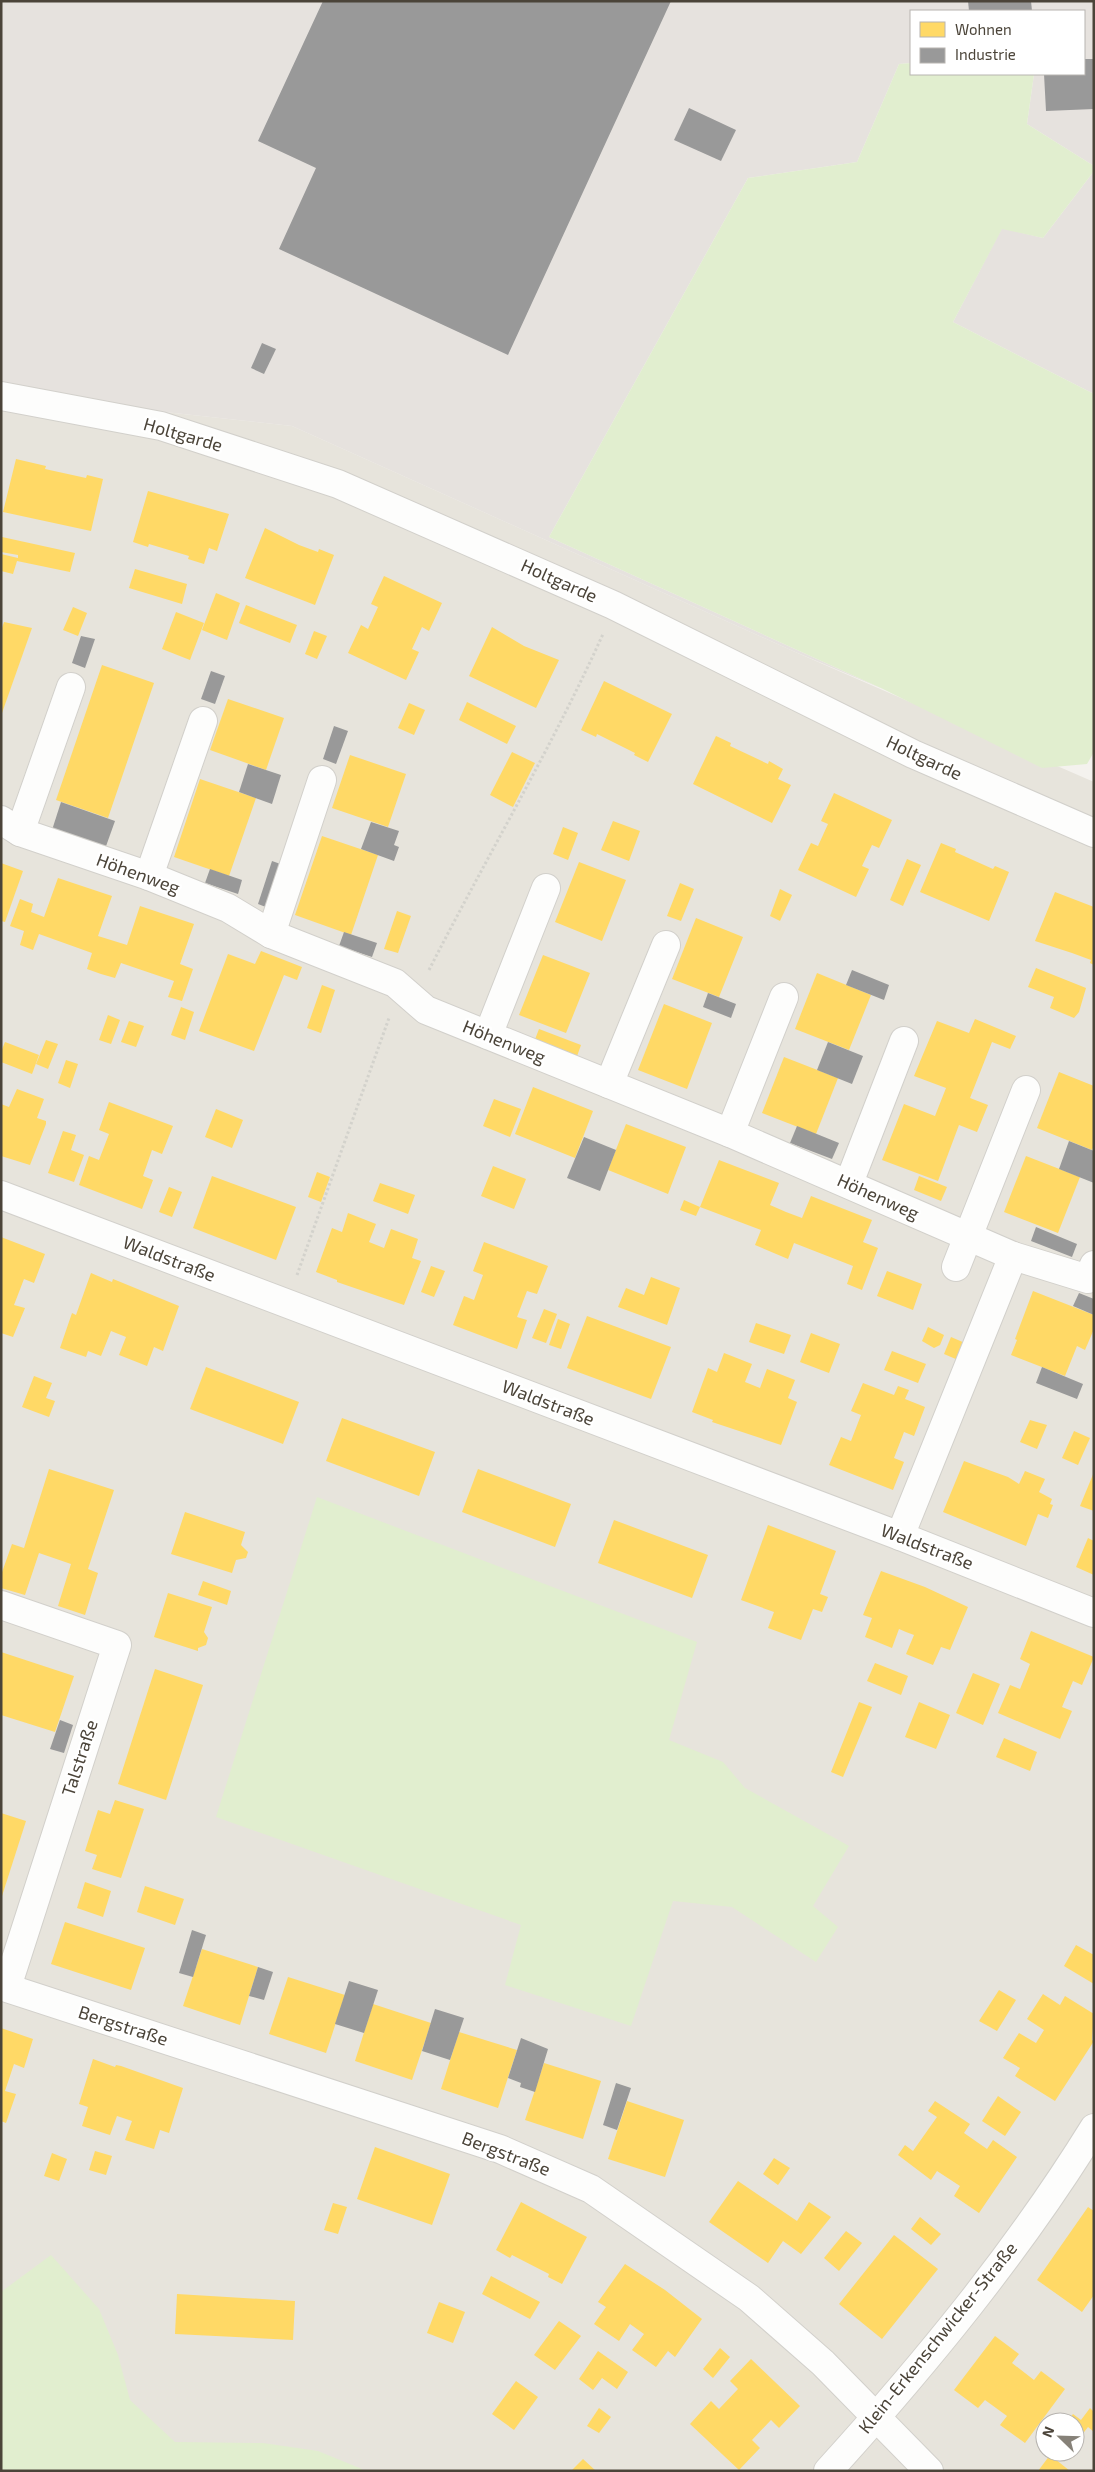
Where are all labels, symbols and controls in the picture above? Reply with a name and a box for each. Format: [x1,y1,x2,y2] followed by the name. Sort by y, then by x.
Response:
[910,10,1085,75] legend
[955,20,1012,38] text: Wohnen
[955,45,1016,63] text: Industrie
[141,412,225,456] street label: Holtgarde
[518,554,601,607] street label: Holtgarde
[883,730,966,784] street label: Holtgarde
[94,848,183,898] street label: Höhenweg
[460,1015,549,1068] street label: Höhenweg
[834,1168,923,1224] street label: Höhenweg
[120,1230,219,1286] street label: Waldstraße
[499,1374,598,1430] street label: Waldstraße
[878,1518,977,1574] street label: Waldstraße
[56,1717,102,1799] street label: Talstraße
[76,2000,171,2050] street label: Bergstraße
[459,2126,554,2180] street label: Bergstraße
[853,2237,1021,2438] street label: Klein-Erkenschwicker-Straße
[1035,2412,1085,2462] north arrow
[1038,2424,1057,2440] text: N

